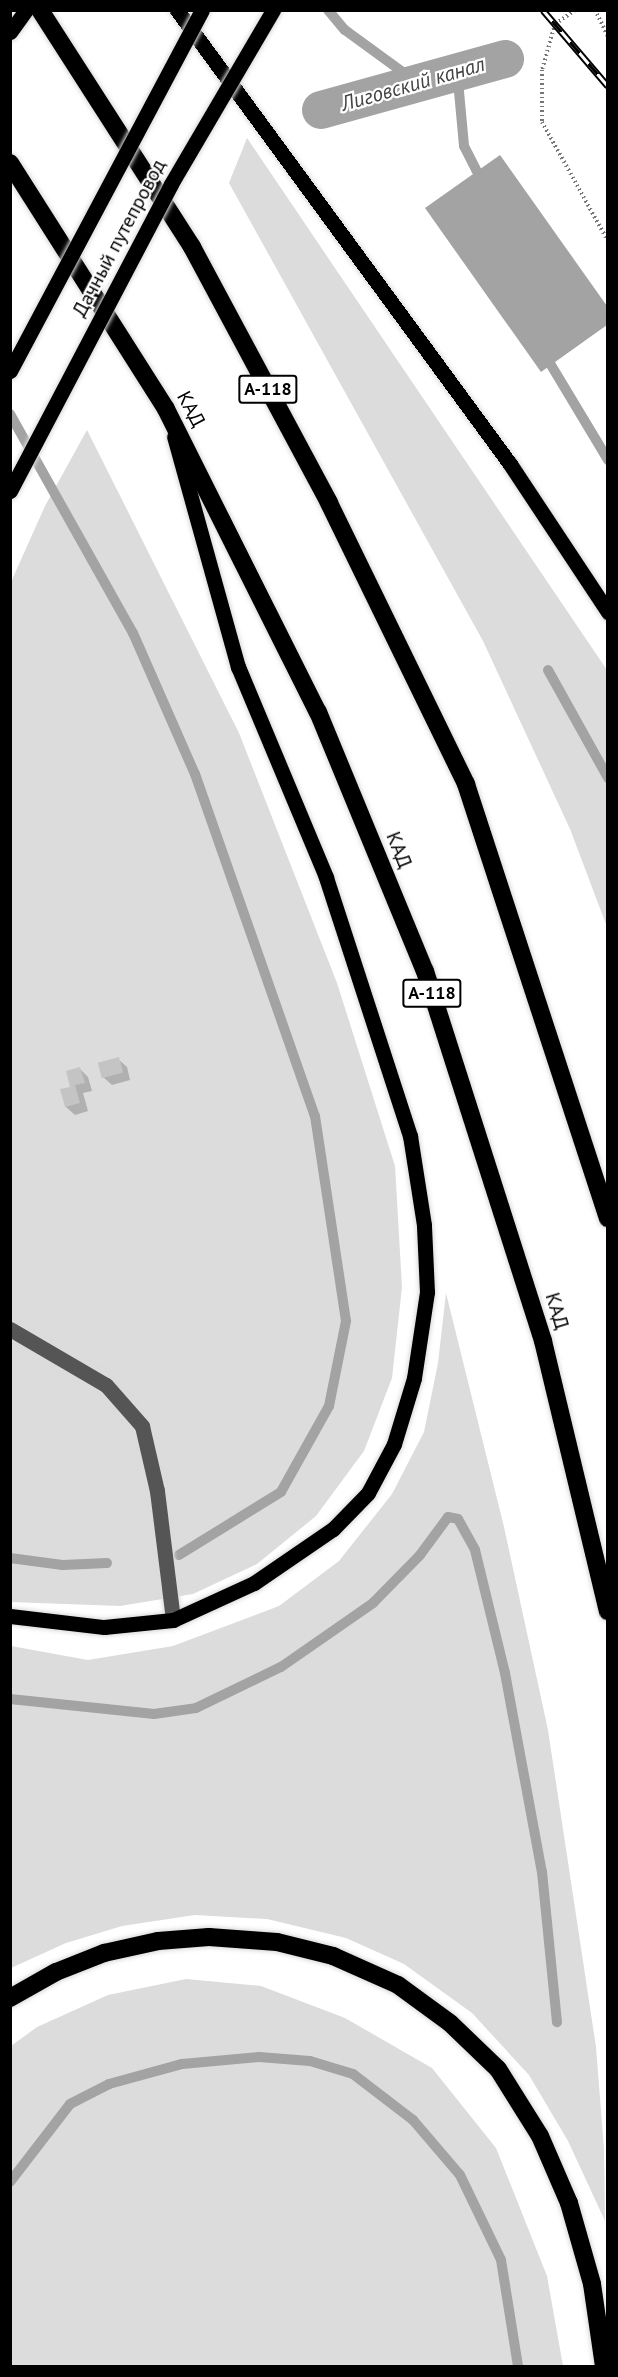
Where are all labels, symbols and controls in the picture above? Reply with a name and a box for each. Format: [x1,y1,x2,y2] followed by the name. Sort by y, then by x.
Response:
[338,51,488,117] water label: Лиговский канал
[67,155,171,321] street label: Дачный путепровод
[238,374,298,404] road number: А-118
[172,387,210,431] street label: КАД
[381,828,417,872] street label: КАД
[402,978,462,1008] road number: А-118
[540,1290,574,1332] street label: КАД

